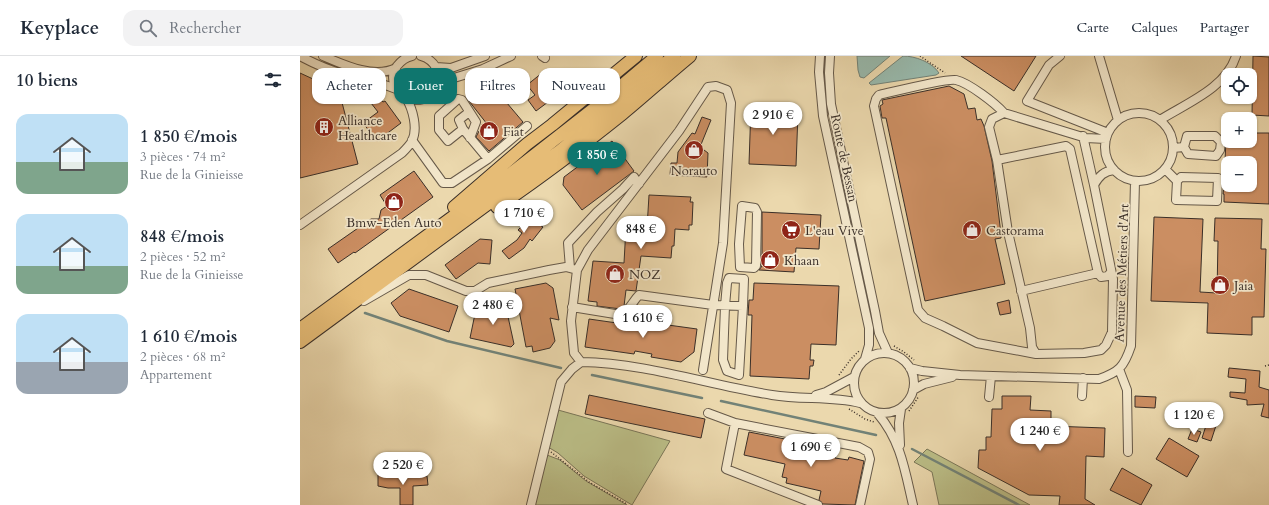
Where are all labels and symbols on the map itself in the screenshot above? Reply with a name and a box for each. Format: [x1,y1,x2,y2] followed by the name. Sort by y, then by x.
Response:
[736,102,810,136] pin: 2 910 €
[338,112,397,145] place label: Alliance Healthcare
[826,113,862,204] street label: Route de Bessan
[313,116,335,138] building icon: Alliance Healthcare
[478,120,500,142] shop icon: Fiat
[503,123,524,141] place label: Fiat
[683,139,705,161] shop icon: Norauto
[560,142,634,176] pin: 1 850 €
[671,162,717,180] place label: Norauto
[383,191,405,213] shop icon: Bmw-Eden Auto
[487,200,561,234] pin: 1 710 €
[1111,203,1133,343] street label: Avenue des Métiers d'Art
[346,214,442,232] place label: Bmw-Eden Auto
[613,216,669,250] pin: 848 €
[780,219,802,241] supermarket icon: L'eau Vive
[961,219,983,241] shop icon: Castorama
[805,222,864,240] place label: L'eau Vive
[986,222,1044,240] place label: Castorama
[759,249,781,271] shop icon: Khaan
[784,252,820,270] place label: Khaan
[604,263,626,285] shop icon: NOZ
[629,266,661,284] place label: NOZ
[1209,274,1231,296] shop icon: Jaia
[1232,277,1254,295] place label: Jaia
[456,292,530,326] pin: 2 480 €
[606,305,680,339] pin: 1 610 €
[1157,402,1231,436] pin: 1 120 €
[1003,418,1077,452] pin: 1 240 €
[774,434,848,468] pin: 1 690 €
[366,452,440,486] pin: 2 520 €

